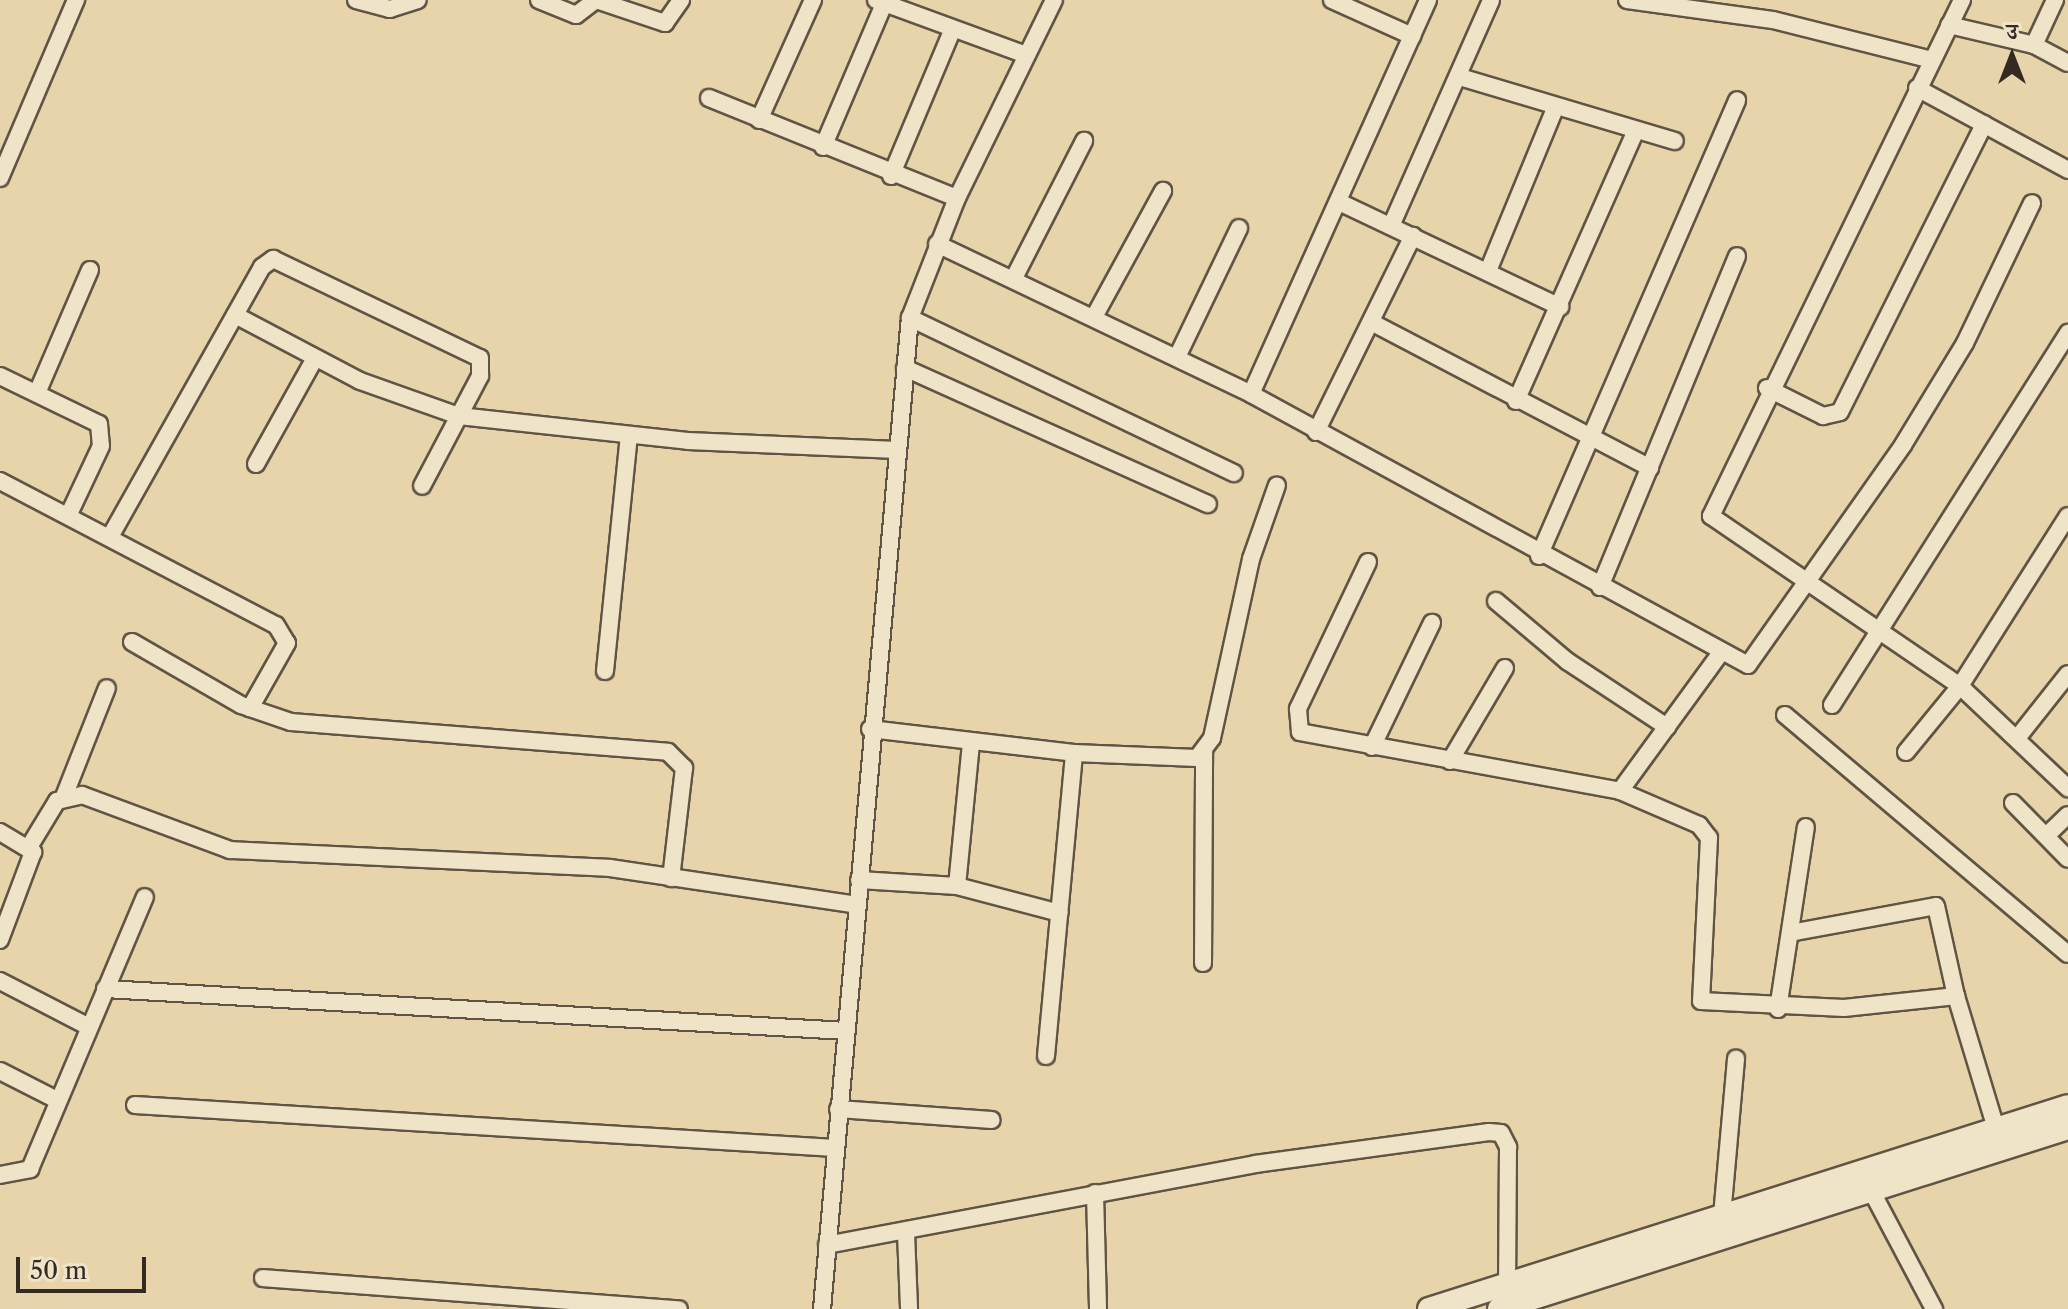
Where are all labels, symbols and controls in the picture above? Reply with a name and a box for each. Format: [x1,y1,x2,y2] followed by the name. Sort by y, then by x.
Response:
[1972,16,2052,96] north arrow
[2006,18,2018,45] text: उ
[20,1241,150,1291] scale bar
[30,1256,87,1285] text: 50 m

